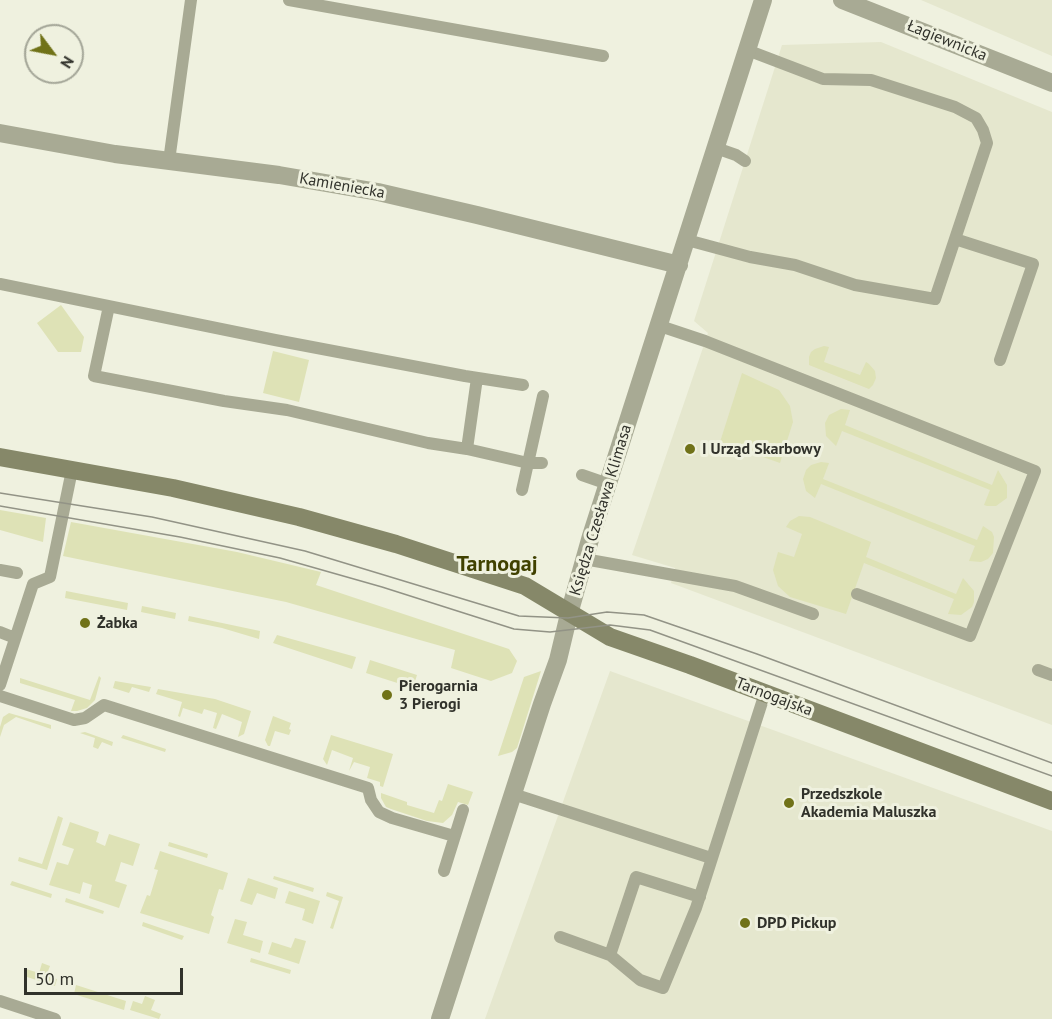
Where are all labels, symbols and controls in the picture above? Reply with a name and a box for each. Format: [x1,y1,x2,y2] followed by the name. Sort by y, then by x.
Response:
[904,16,990,66] street label: Łagiewnicka
[24,24,84,84] north arrow
[56,53,79,72] text: N
[298,169,386,203] street label: Kamieniecka
[566,422,636,598] street label: Księdza Czesława Klimasa
[702,439,821,459] place label: I Urząd Skarbowy
[683,442,697,456] marker: I Urząd Skarbowy
[456,552,538,578] district label: Tarnogaj
[97,613,138,633] place label: Żabka
[78,616,92,630] marker: Żabka
[733,674,815,720] street label: Tarnogajska
[399,676,478,714] place label: Pierogarnia 3 Pierogi
[380,688,394,702] marker: Pierogarnia 3 Pierogi
[801,784,936,822] place label: Przedszkole Akademia Maluszka
[782,796,796,810] marker: Przedszkole Akademia Maluszka
[757,913,836,933] place label: DPD Pickup
[738,916,752,930] marker: DPD Pickup
[27,956,186,994] scale bar
[35,967,74,990] text: 50 m

